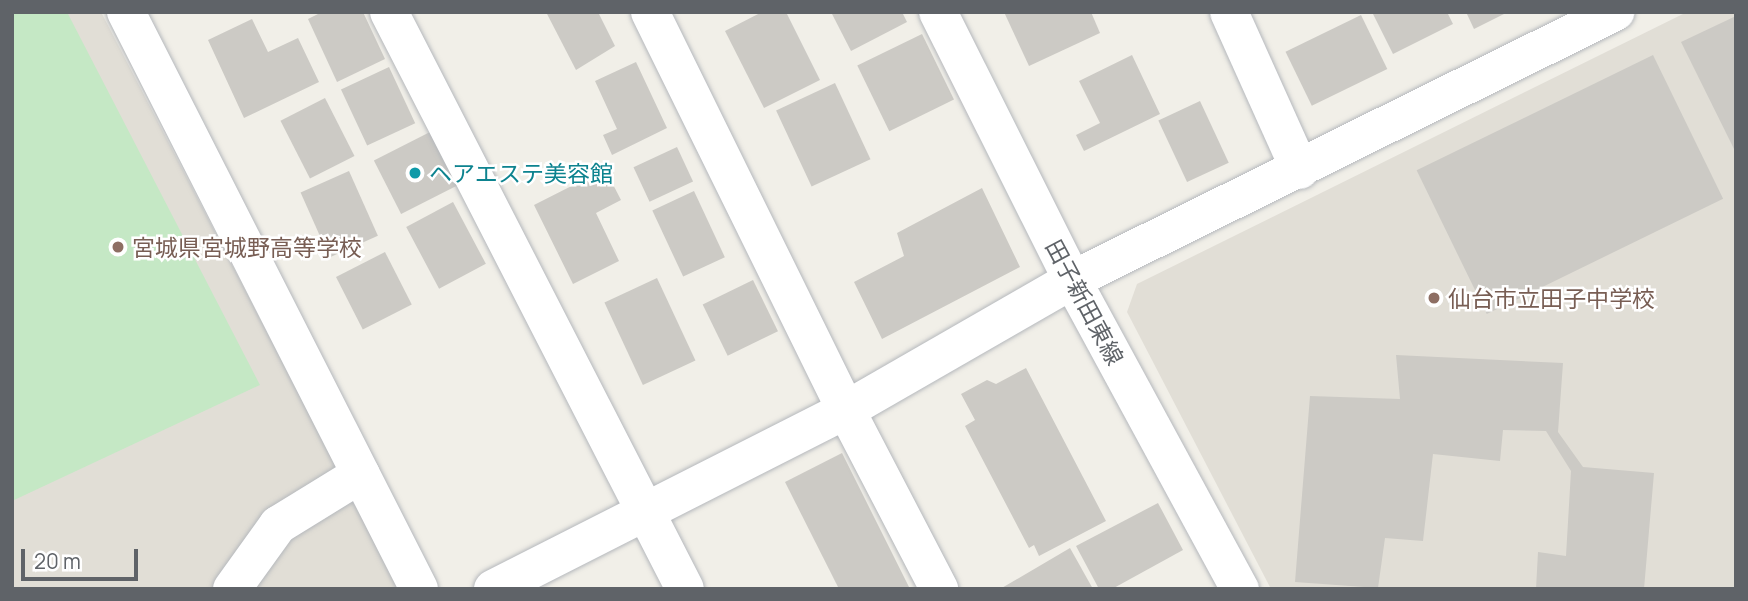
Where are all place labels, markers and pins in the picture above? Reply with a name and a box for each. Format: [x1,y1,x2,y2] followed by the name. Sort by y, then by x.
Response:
[429,159,613,187] place label: ヘアエステ美容館
[407,165,423,181] marker: ヘアエステ美容館
[132,233,362,261] place label: 宮城県宮城野高等学校
[110,239,126,255] marker: 宮城県宮城野高等学校
[1448,284,1655,312] place label: 仙台市立田子中学校
[1426,290,1442,306] marker: 仙台市立田子中学校

